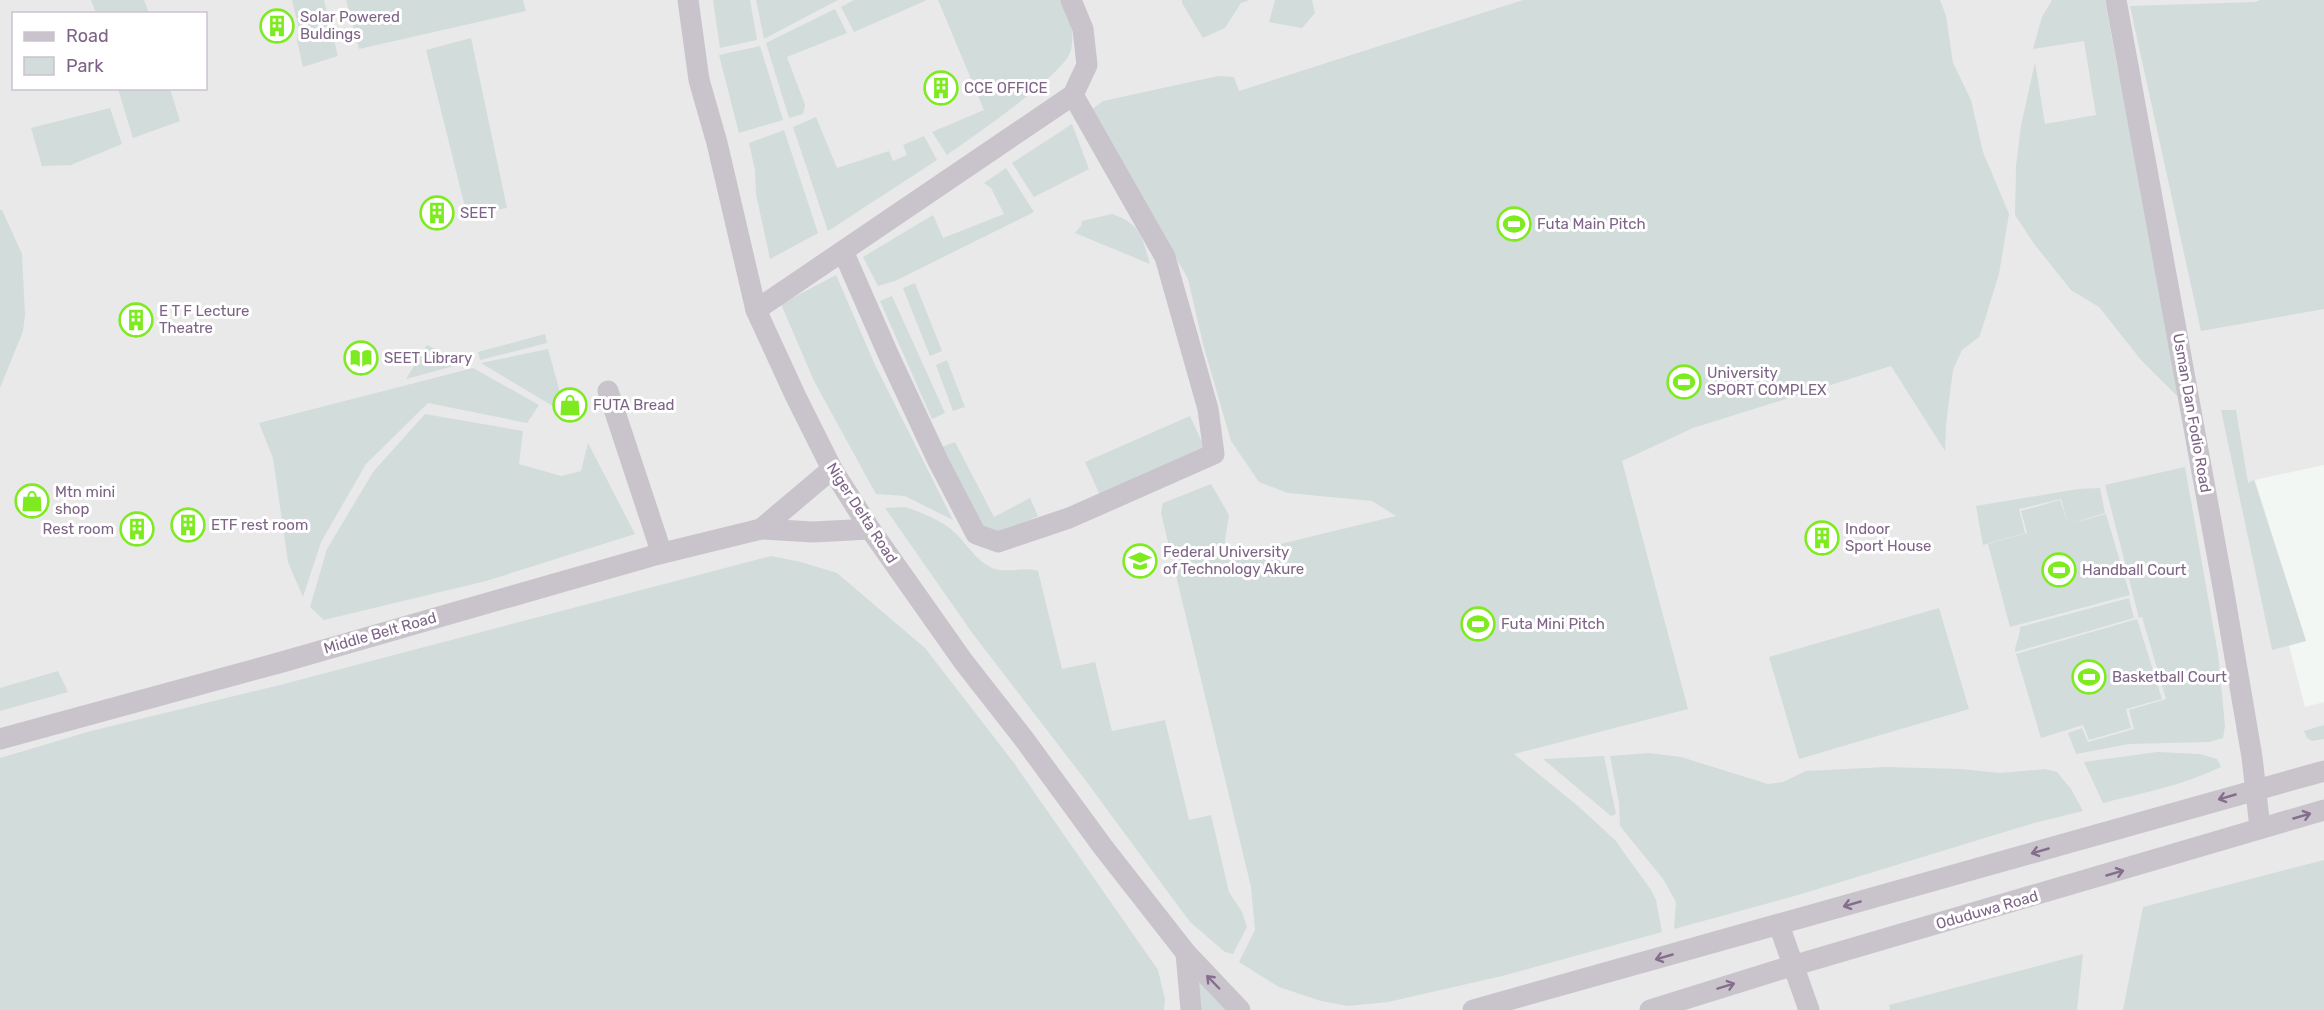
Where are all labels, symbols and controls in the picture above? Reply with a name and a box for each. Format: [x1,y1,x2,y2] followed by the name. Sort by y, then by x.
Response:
[259,8,295,44] building icon: Solar Powered Buldings
[300,8,400,43] place label: Solar Powered Buldings
[12,12,207,90] legend
[66,25,109,47] text: Road
[66,55,104,77] text: Park
[923,70,959,106] building icon: CCE OFFICE
[964,79,1048,97] place label: CCE OFFICE
[419,195,455,231] building icon: SEET
[460,204,497,222] place label: SEET
[1496,206,1532,242] sports icon: Futa Main Pitch
[1537,215,1646,233] place label: Futa Main Pitch
[118,302,154,338] building icon: E T F Lecture Theatre
[159,302,249,337] place label: E T F Lecture Theatre
[2169,332,2215,494] street label: Usman Dan Fodio Road
[343,340,379,376] library icon: SEET Library
[384,349,472,367] place label: SEET Library
[1666,364,1702,400] sports icon: University SPORT COMPLEX
[1707,364,1827,399] place label: University SPORT COMPLEX
[552,387,588,423] shop icon: FUTA Bread
[593,396,674,414] place label: FUTA Bread
[823,459,901,567] street label: Niger Delta Road
[14,483,50,519] shop icon: Mtn mini shop
[55,483,115,518] place label: Mtn mini shop
[170,507,206,543] building icon: ETF rest room
[119,511,155,547] building icon: Rest room
[211,516,308,534] place label: ETF rest room
[43,520,114,538] place label: Rest room
[1804,520,1840,556] building icon: Indoor Sport House
[1845,520,1932,555] place label: Indoor Sport House
[1122,543,1158,579] school or university icon: Federal University of Technology Akure
[1163,543,1304,578] place label: Federal University of Technology Akure
[2041,552,2077,588] sports icon: Handball Court
[2082,561,2187,579] place label: Handball Court
[1460,606,1496,642] sports icon: Futa Mini Pitch
[322,608,438,658] street label: Middle Belt Road
[1501,615,1605,633] place label: Futa Mini Pitch
[2071,659,2107,695] sports icon: Basketball Court
[2112,668,2227,686] place label: Basketball Court
[2218,792,2237,804] one-way arrow
[2292,810,2311,821] one-way arrow
[2030,846,2049,857] one-way arrow
[2105,867,2124,878] one-way arrow
[1934,887,2040,933] street label: Oduduwa Road
[1843,899,1862,910] one-way arrow
[1655,951,1674,963] one-way arrow
[1206,974,1220,989] one-way arrow
[1716,980,1735,991] one-way arrow

